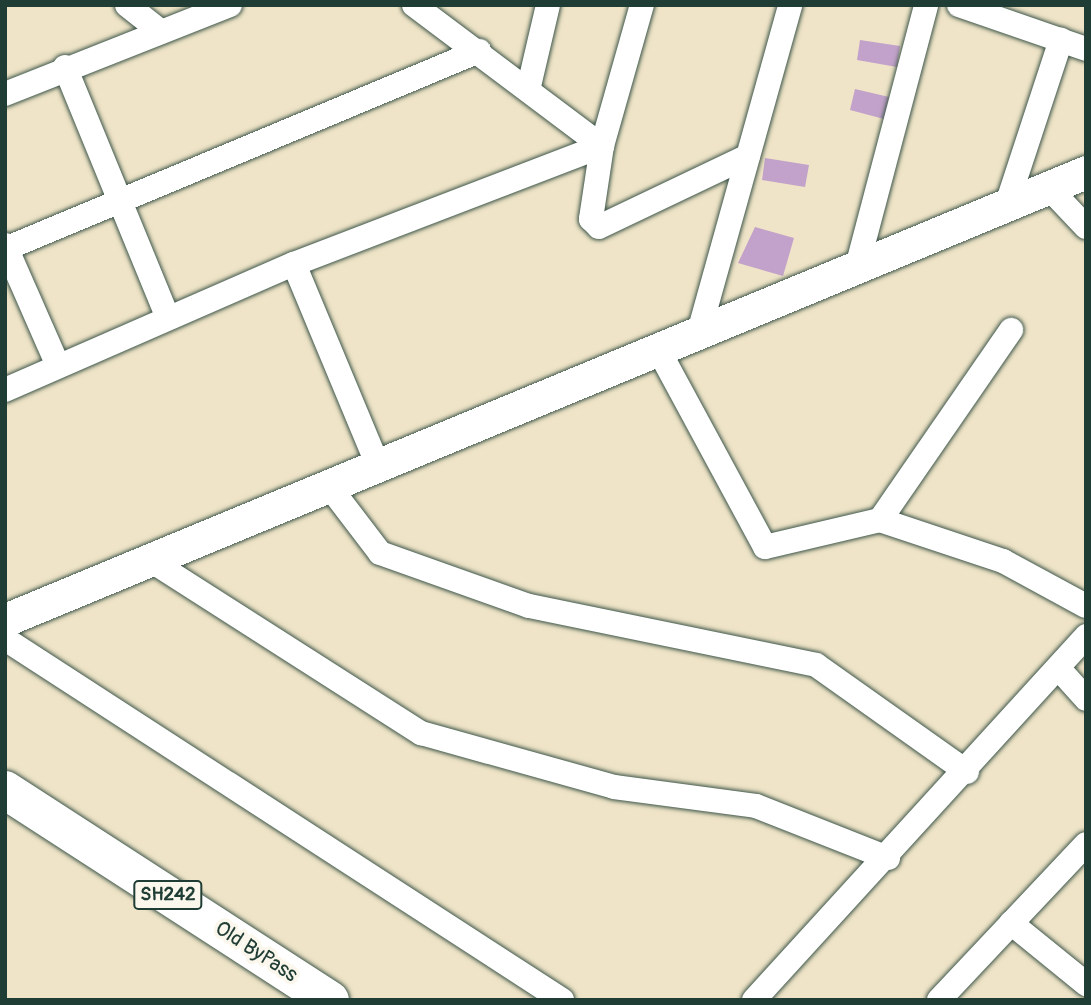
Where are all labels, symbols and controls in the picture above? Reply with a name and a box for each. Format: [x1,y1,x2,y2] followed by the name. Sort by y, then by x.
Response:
[133,880,203,911] road number: SH242
[210,916,302,988] street label: Old ByPass

